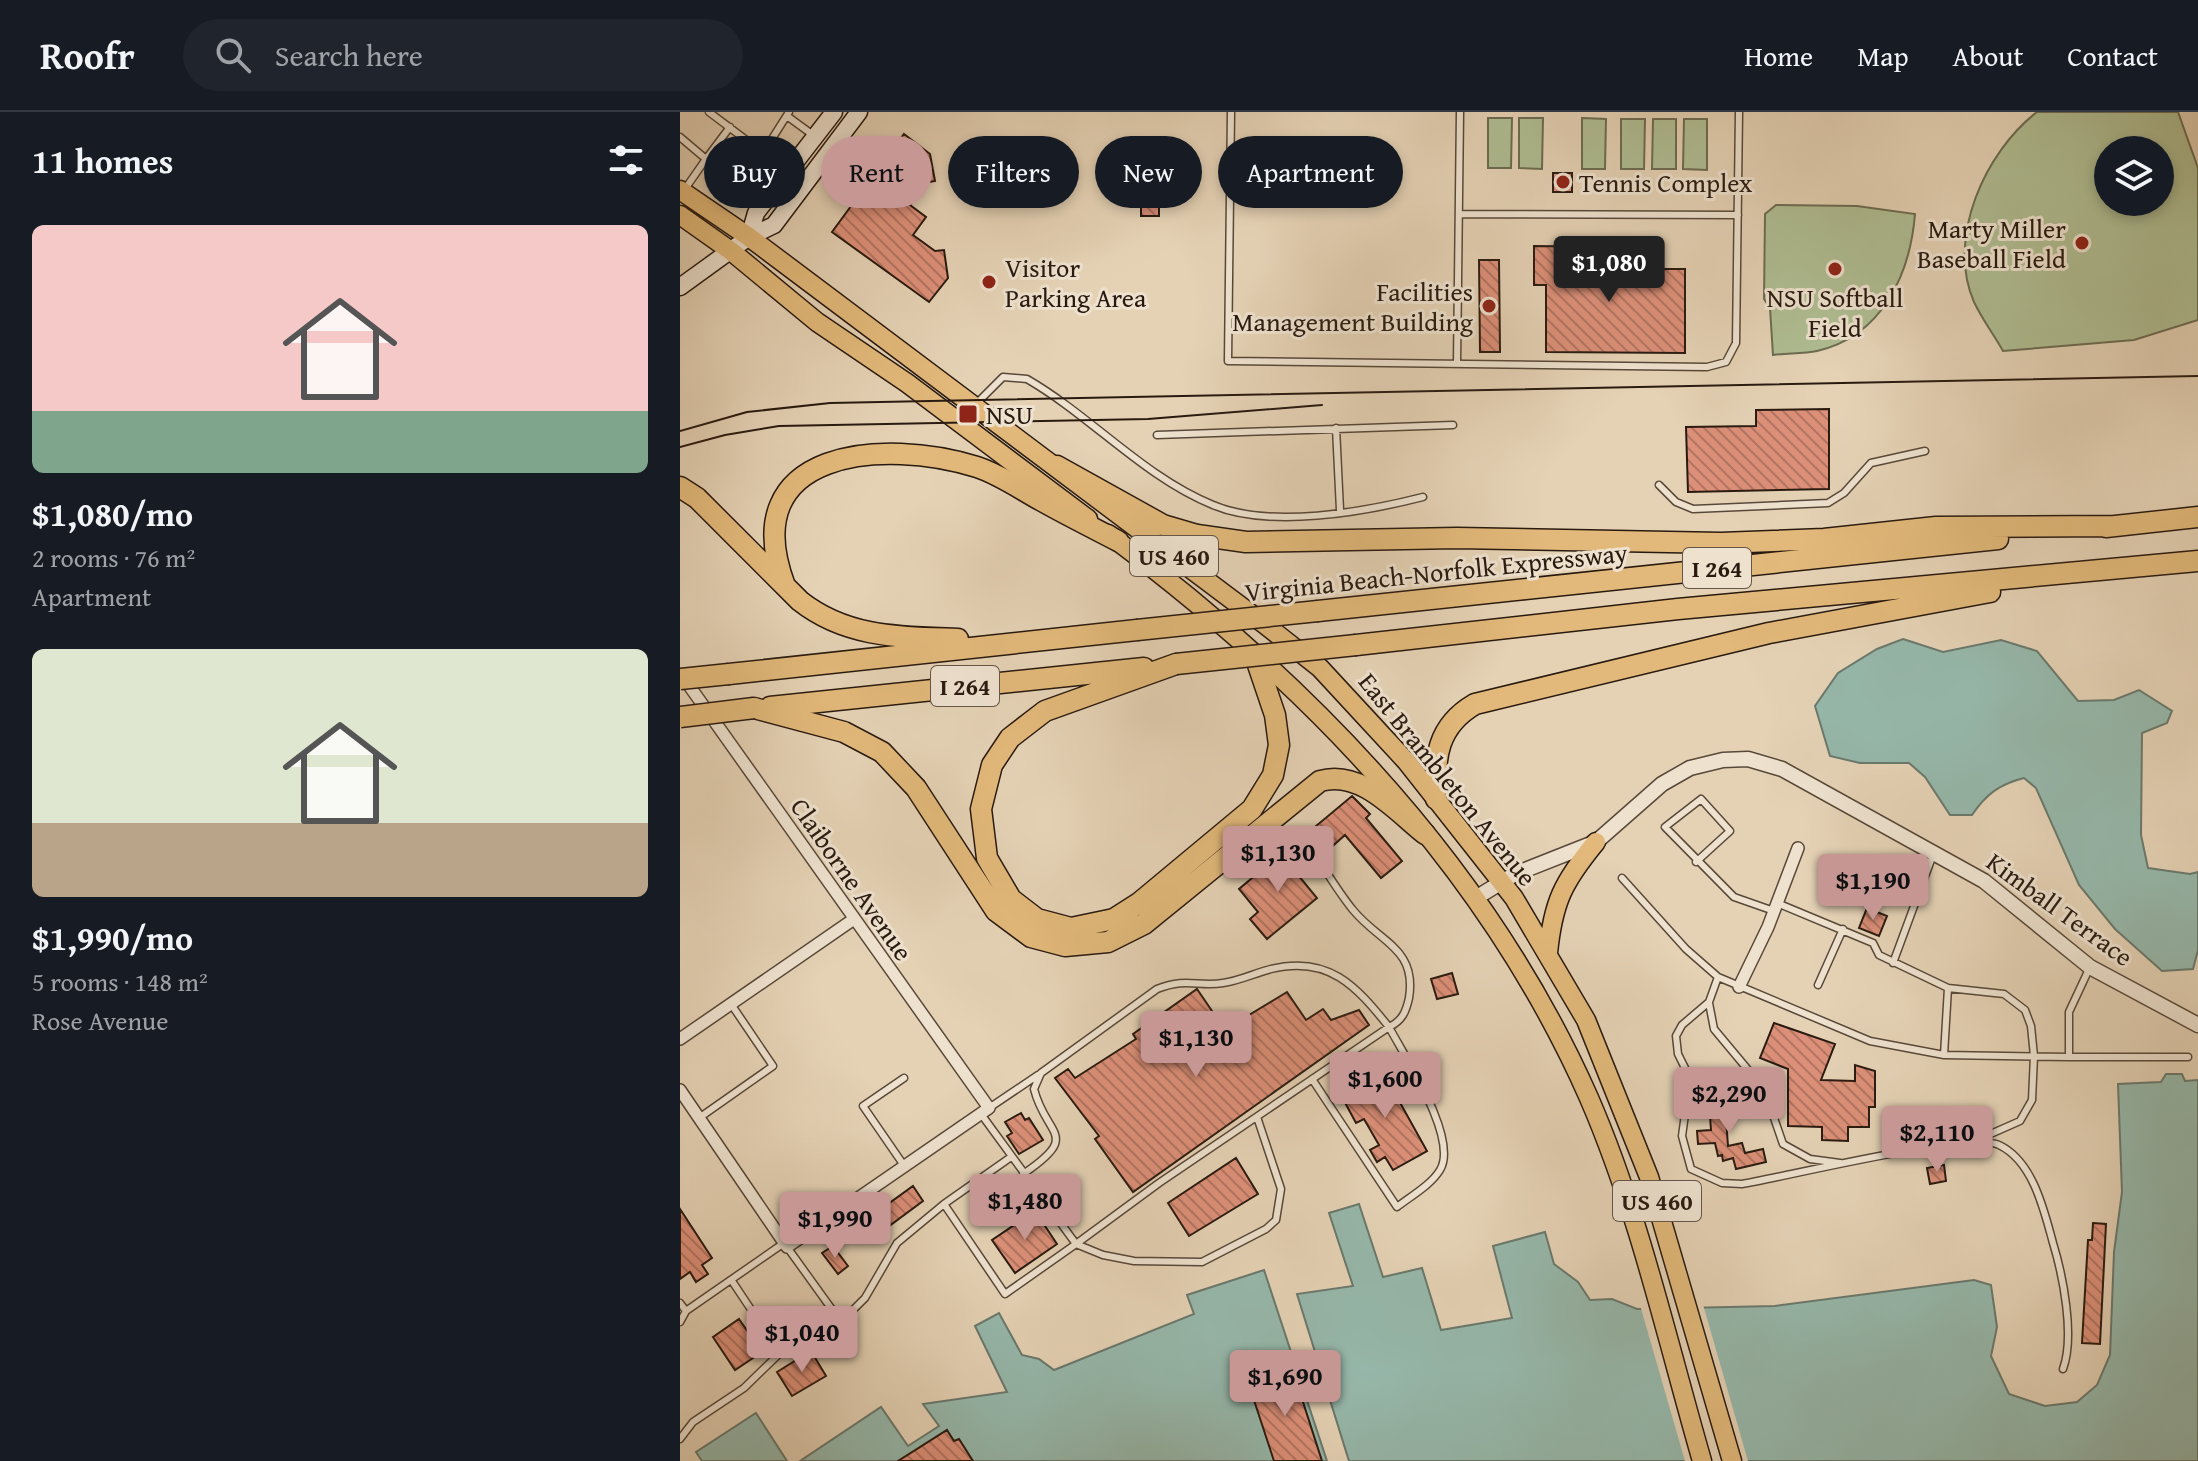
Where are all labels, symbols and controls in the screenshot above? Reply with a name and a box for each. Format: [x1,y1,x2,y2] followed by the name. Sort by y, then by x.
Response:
[183,19,743,91] search box
[40,27,135,83] text: Roofr
[211,33,255,77] icon: search
[275,33,423,77] text: Search here
[1744,35,1813,76] text: Home
[1857,35,1909,76] text: Map
[1953,35,2023,76] text: About
[2067,35,2158,76] text: Contact
[32,136,173,185] text: 11 homes
[704,136,805,208] chip: Buy
[821,136,932,208] chip: Rent
[948,136,1079,208] chip: Filters
[1095,136,1202,208] chip: New
[1218,136,1403,208] chip: Apartment
[2094,136,2174,216] map controls
[2094,136,2174,216] button: layers
[604,138,648,182] icon: filters
[1579,163,1753,202] place label: Tennis Complex
[1554,173,1572,191] marker: Tennis Complex
[1917,209,2066,278] place label: Marty Miller Baseball Field
[2073,234,2091,252] marker: Marty Miller Baseball Field
[1544,236,1674,304] pin: $1,080
[1572,242,1646,281] text: $1,080
[1005,248,1147,317] place label: Visitor Parking Area
[1826,260,1844,278] marker: NSU Softball Field
[1232,272,1473,341] place label: Facilities Management Building
[980,273,998,291] marker: Visitor Parking Area
[268,277,412,421] icon: home
[1767,278,1903,347] place label: NSU Softball Field
[1480,297,1498,315] marker: Facilities Management Building
[986,395,1033,434] place label: NSU
[957,403,979,425] marker: NSU
[32,489,193,538] text: $1,080/mo
[1243,532,1629,612] street label: Virginia Beach-Norfolk Expressway
[1130,536,1218,576] road number: US 460
[32,538,195,577] text: 2 rooms · 76 m²
[1683,548,1751,588] road number: I 264
[32,577,151,616] text: Apartment
[1349,664,1547,894] street label: East Brambleton Avenue
[931,666,999,706] road number: I 264
[268,701,412,845] icon: home
[781,790,923,968] street label: Claiborne Avenue
[1213,826,1343,894] pin: $1,130
[1241,832,1315,871] text: $1,130
[1979,842,2141,976] street label: Kimball Terrace
[1808,854,1938,922] pin: $1,190
[1836,860,1910,899] text: $1,190
[32,913,193,962] text: $1,990/mo
[32,962,208,1001] text: 5 rooms · 148 m²
[32,1001,168,1040] text: Rose Avenue
[1131,1011,1261,1079] pin: $1,130
[1159,1017,1233,1056] text: $1,130
[1320,1052,1450,1120] pin: $1,600
[1348,1058,1422,1097] text: $1,600
[1664,1067,1794,1135] pin: $2,290
[1692,1073,1766,1112] text: $2,290
[1872,1106,2002,1174] pin: $2,110
[1900,1112,1974,1151] text: $2,110
[960,1174,1090,1242] pin: $1,480
[988,1180,1062,1219] text: $1,480
[1613,1181,1701,1221] road number: US 460
[770,1192,900,1260] pin: $1,990
[798,1198,872,1237] text: $1,990
[737,1306,867,1374] pin: $1,040
[765,1312,839,1351] text: $1,040
[1220,1350,1350,1418] pin: $1,690
[1248,1356,1322,1395] text: $1,690

